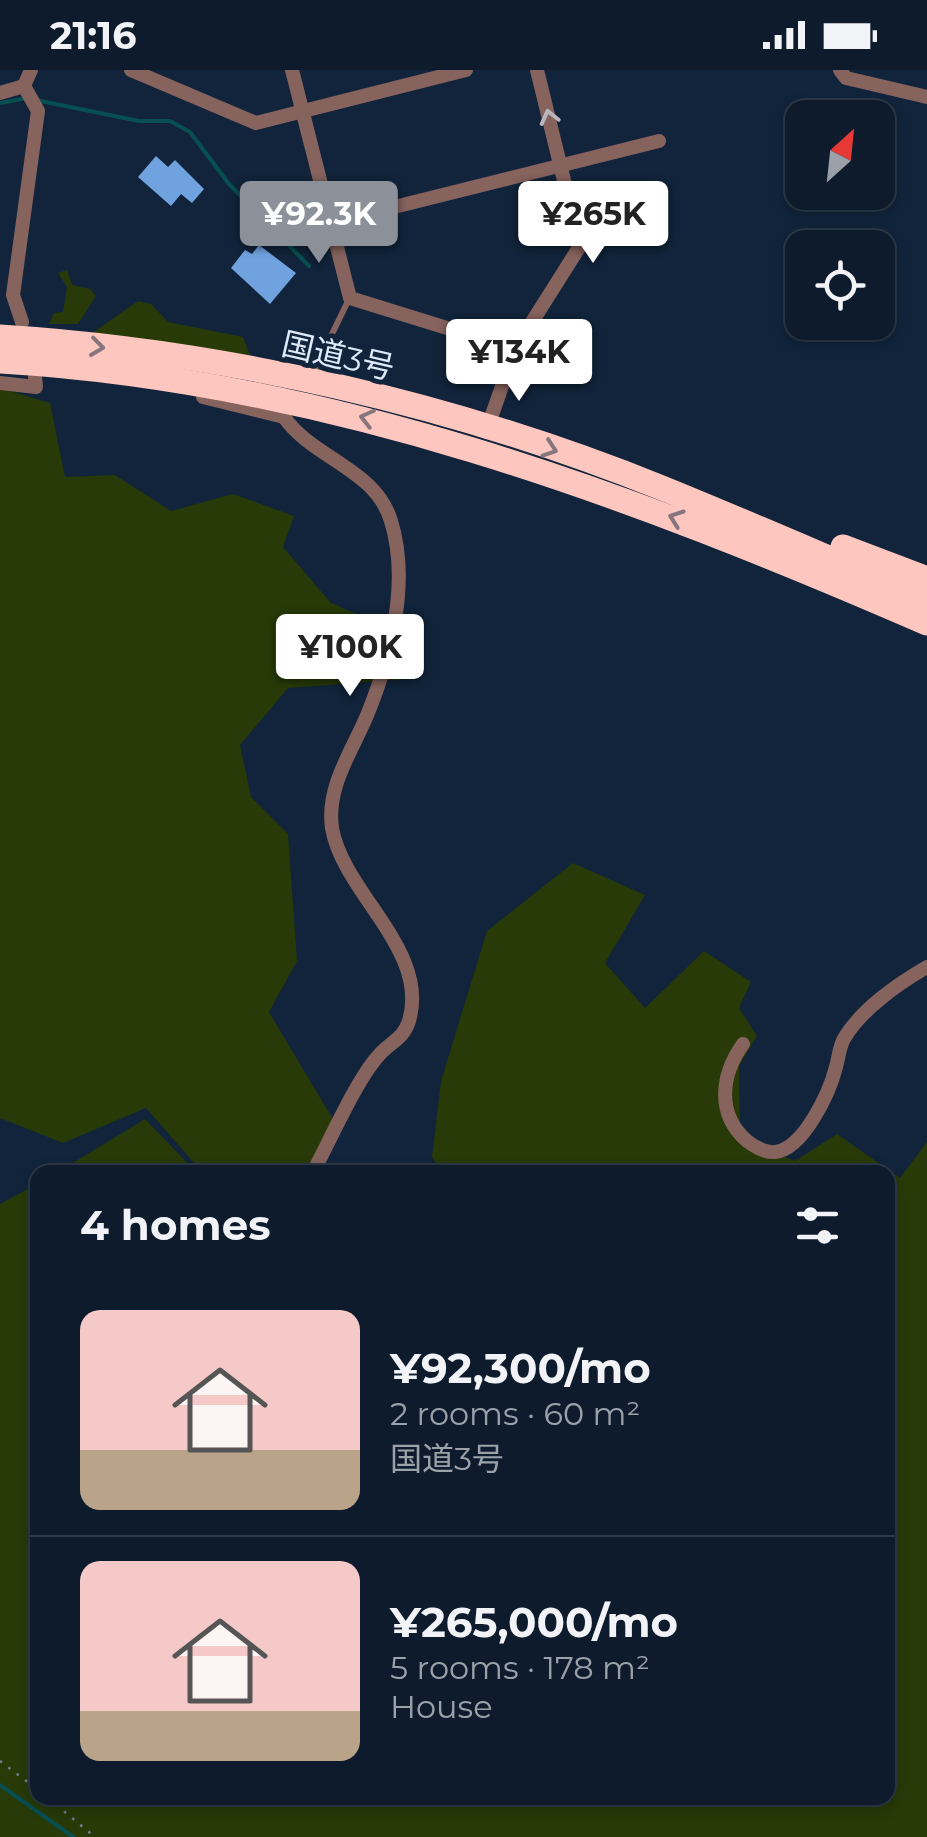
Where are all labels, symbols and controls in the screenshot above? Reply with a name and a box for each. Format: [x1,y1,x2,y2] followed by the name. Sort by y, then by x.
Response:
[50,12,136,59] text: 21:16
[785,100,895,210] north arrow
[785,100,895,340] map controls
[540,109,561,126] one-way arrow
[238,181,400,266] pin: ¥92.3K
[523,181,663,266] pin: ¥265K
[262,194,376,233] text: ¥92.3K
[540,194,646,233] text: ¥265K
[785,230,895,340] button: locate
[449,319,589,404] pin: ¥134K
[278,324,398,387] street label: 国道3号
[468,332,570,371] text: ¥134K
[89,335,105,356] one-way arrow
[359,409,376,430] one-way arrow
[540,437,557,457] one-way arrow
[668,509,685,530] one-way arrow
[280,614,420,699] pin: ¥100K
[298,627,402,666] text: ¥100K
[790,1198,845,1253] icon: filters
[80,1199,271,1251] text: 4 homes
[390,1342,651,1394] text: ¥92,300/mo
[160,1350,280,1470] icon: home
[390,1394,640,1433] text: 2 rooms · 60 m²
[390,1439,504,1478] text: 国道3号
[390,1596,678,1648] text: ¥265,000/mo
[160,1601,280,1721] icon: home
[390,1648,650,1687] text: 5 rooms · 178 m²
[390,1687,493,1726] text: House

